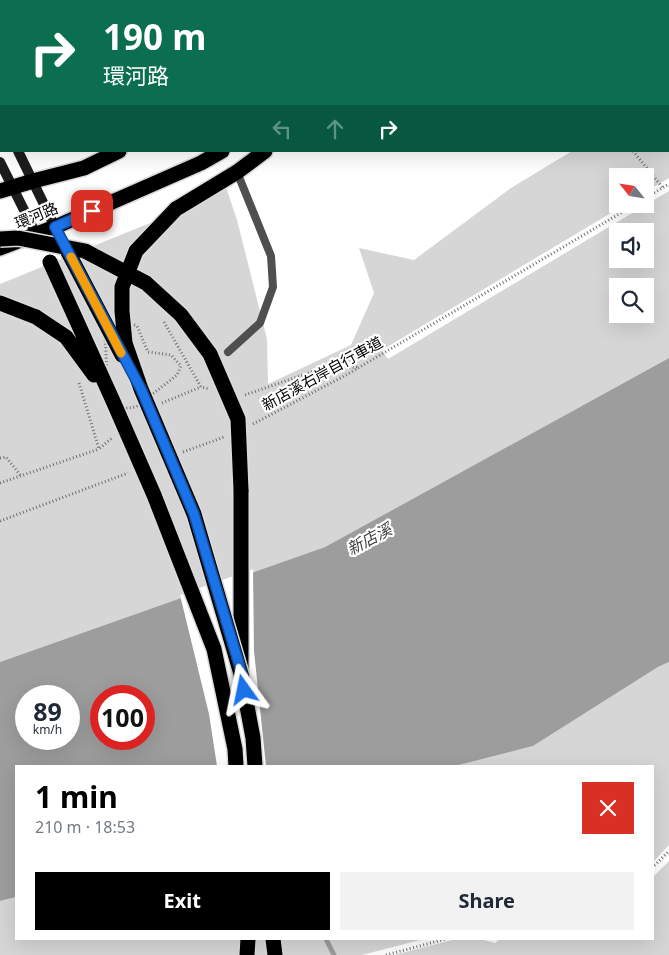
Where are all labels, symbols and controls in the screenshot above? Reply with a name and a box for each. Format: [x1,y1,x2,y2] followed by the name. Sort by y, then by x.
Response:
[103,13,206,60] text: 190 m
[20,20,85,85] icon: right
[103,60,169,90] text: 環河路
[268,115,296,143] icon: left
[321,115,349,143] icon: ahead
[374,115,402,143] icon: right
[609,168,654,212] north arrow
[609,168,654,323] map controls
[71,190,113,232] pin
[11,197,61,233] street label: 環河路
[78,197,106,225] icon: arrive
[609,223,654,268] button: sound
[609,278,654,323] button: search
[258,332,386,414] street label: 新店溪右岸自行車道
[343,517,397,560] water label: 新店溪
[217,663,269,715] position arrow
[90,685,155,750] speed limit sign: 100
[33,694,62,728] text: 89
[33,721,62,738] text: km/h
[35,776,118,817] text: 1 min
[582,782,634,834] button: close
[35,816,135,838] text: 210 m · 18:53
[35,872,330,930] button: Exit
[340,872,634,930] button: Share

